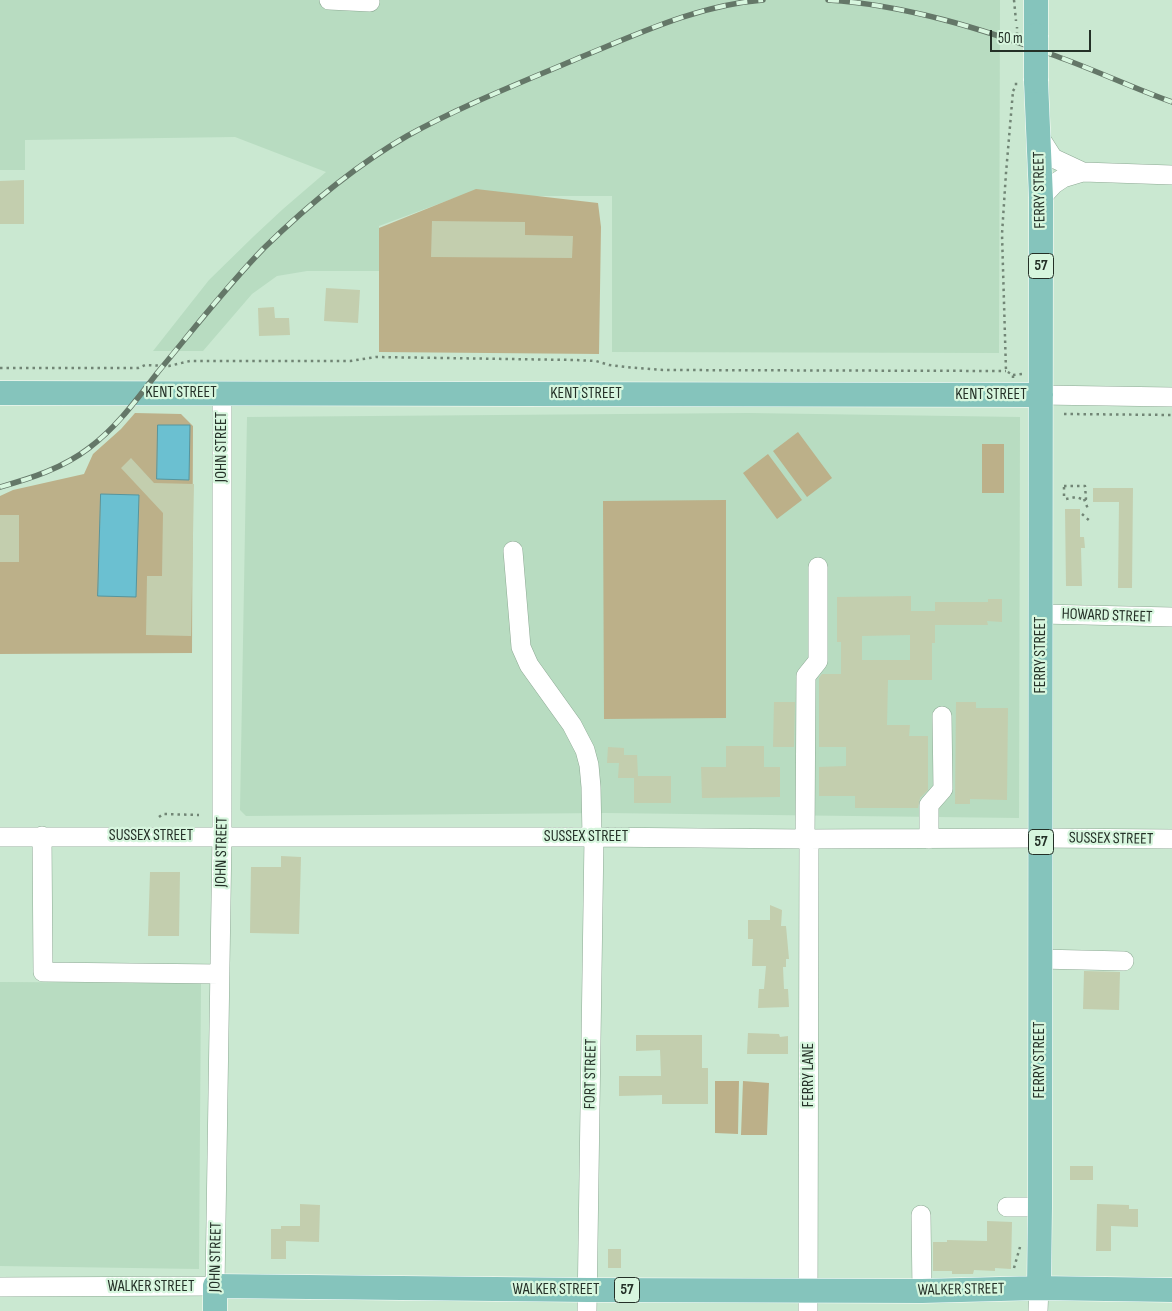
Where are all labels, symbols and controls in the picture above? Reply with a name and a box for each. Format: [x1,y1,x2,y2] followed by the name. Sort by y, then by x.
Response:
[992,20,1093,52] scale bar
[998,29,1023,48] text: 50 m
[1030,151,1050,229] street label: FERRY STREET
[1028,254,1054,278] road number: 57
[145,383,217,403] street label: KENT STREET
[550,384,622,404] street label: KENT STREET
[955,385,1027,405] street label: KENT STREET
[212,412,232,482] street label: JOHN STREET
[1061,605,1153,627] street label: HOWARD STREET
[1031,617,1051,693] street label: FERRY STREET
[212,817,232,887] street label: JOHN STREET
[109,826,193,846] street label: SUSSEX STREET
[544,827,628,847] street label: SUSSEX STREET
[1069,829,1153,849] street label: SUSSEX STREET
[1028,830,1054,854] road number: 57
[1030,1022,1050,1098] street label: FERRY STREET
[581,1039,601,1109] street label: FORT STREET
[799,1043,819,1107] street label: FERRY LANE
[206,1222,226,1292] street label: JOHN STREET
[108,1277,194,1297] street label: WALKER STREET
[614,1278,640,1302] road number: 57
[513,1280,599,1300] street label: WALKER STREET
[917,1280,1005,1300] street label: WALKER STREET

